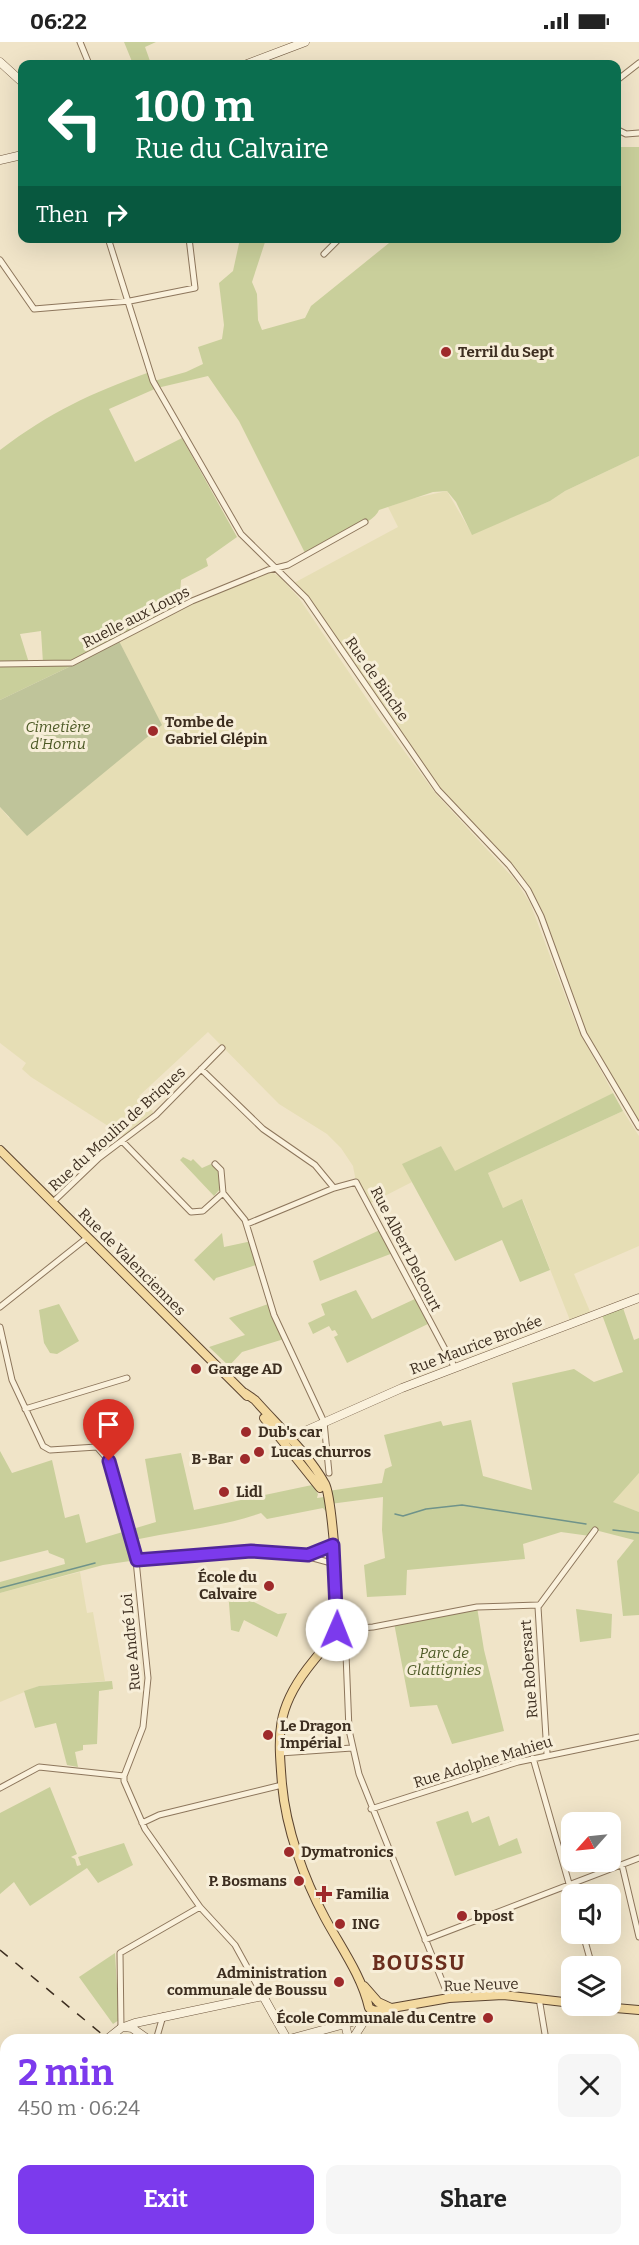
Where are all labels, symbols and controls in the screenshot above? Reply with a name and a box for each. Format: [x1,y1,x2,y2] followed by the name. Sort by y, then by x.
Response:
[30,8,87,35] text: 06:22
[135,82,254,132] text: 100 m
[36,84,114,162] icon: left
[135,133,329,165] text: Rue du Calvaire
[100,198,133,231] icon: right
[36,201,88,228] text: Then
[458,343,554,361] place label: Terril du Sept
[439,345,453,359] marker: Terril du Sept
[79,582,193,652] street label: Ruelle aux Loups
[341,633,413,725] street label: Rue de Binche
[165,713,268,748] place label: Tombe de Gabriel Glépin
[26,718,91,753] park label: Cimetière d'Hornu
[146,724,160,738] marker: Tombe de Gabriel Glépin
[45,1063,189,1195] street label: Rue du Moulin de Briques
[367,1184,445,1315] street label: Rue Albert Delcourt
[75,1205,189,1319] street label: Rue de Valenciennes
[407,1311,545,1379] street label: Rue Maurice Brohée
[208,1360,283,1378] place label: Garage AD
[189,1362,203,1376] marker: Garage AD
[83,1399,134,1461] pin
[92,1408,125,1441] icon: arrive
[258,1423,322,1441] place label: Dub's car
[239,1425,253,1439] marker: Dub's car
[271,1443,371,1461] place label: Lucas churros
[252,1445,266,1459] marker: Lucas churros
[192,1450,233,1468] place label: B-Bar
[238,1452,252,1466] marker: B-Bar
[236,1483,263,1501] place label: Lidl
[217,1485,231,1499] marker: Lidl
[198,1568,258,1603] place label: École du Calvaire
[262,1579,276,1593] marker: École du Calvaire
[118,1592,144,1691] street label: Rue André Loi
[305,1598,369,1662] position arrow
[517,1618,541,1719] street label: Rue Robersart
[407,1644,481,1679] park label: Parc de Glattignies
[280,1717,352,1752] place label: Le Dragon Impérial
[261,1728,275,1742] marker: Le Dragon Impérial
[411,1732,555,1792] street label: Rue Adolphe Mahieu
[561,1812,621,1872] north arrow
[561,1812,621,2016] map controls
[301,1843,394,1861] place label: Dymatronics
[282,1845,296,1859] marker: Dymatronics
[208,1872,287,1890] place label: P. Bosmans
[292,1874,306,1888] marker: P. Bosmans
[561,1884,621,1944] button: sound
[336,1885,390,1903] place label: Familia
[317,1887,331,1901] marker: Familia
[474,1907,514,1925] place label: bpost
[455,1909,469,1923] marker: bpost
[352,1915,380,1933] place label: ING
[333,1917,347,1931] marker: ING
[372,1950,466,1976] district label: BOUSSU
[561,1956,621,2016] button: layers
[167,1964,328,1999] place label: Administration communale de Boussu
[332,1975,346,1989] marker: Administration communale de Boussu
[443,1975,519,1995] street label: Rue Neuve
[277,2009,476,2027] place label: École Communale du Centre
[481,2011,495,2025] marker: École Communale du Centre
[18,2051,114,2095] text: 2 min
[558,2054,621,2117] button: close
[18,2096,140,2120] text: 450 m · 06:24
[18,2165,314,2234] button: Exit
[326,2165,621,2234] button: Share

